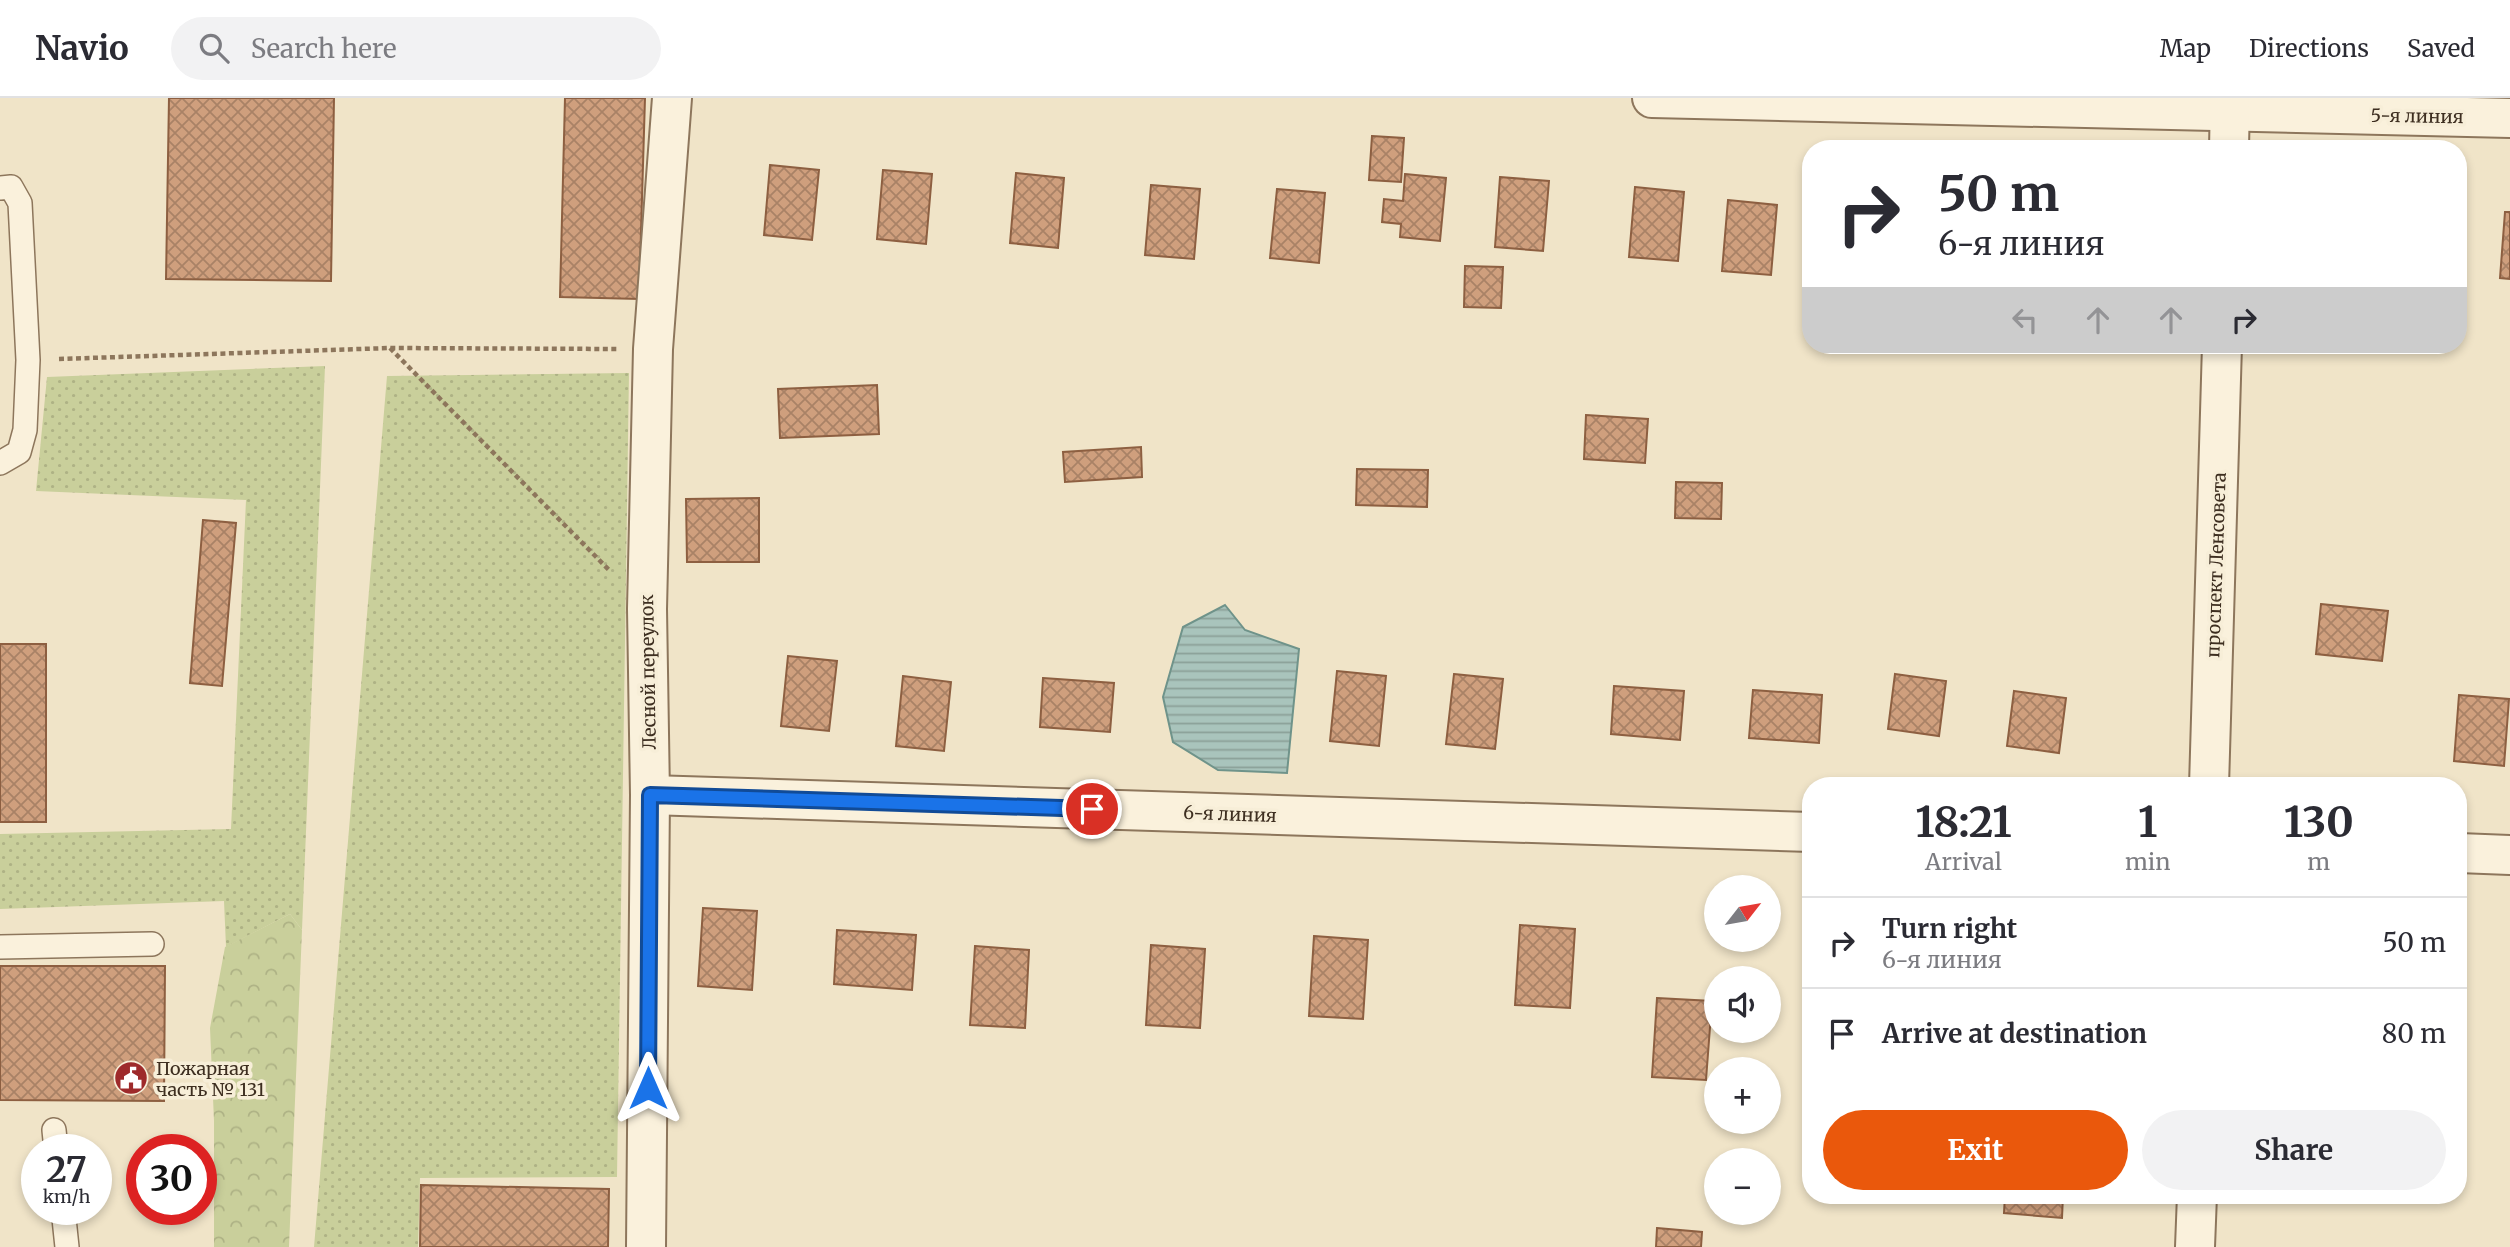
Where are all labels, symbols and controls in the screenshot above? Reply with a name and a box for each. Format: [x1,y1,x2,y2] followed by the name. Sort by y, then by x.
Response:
[171,17,661,80] search box
[35,28,129,69] text: Navio
[195,29,233,67] icon: search
[251,32,396,65] text: Search here
[2160,33,2211,64] text: Map
[2249,33,2369,64] text: Directions
[2407,33,2475,64] text: Saved
[2370,104,2464,128] street label: 5-я линия
[1938,163,2059,224] text: 50 m
[1823,168,1914,259] icon: right
[1938,224,2104,264] text: 6-я линия
[2006,301,2044,339] icon: left
[2079,301,2117,339] icon: ahead
[2152,301,2190,339] icon: ahead
[2225,301,2263,339] icon: right
[2201,472,2231,658] street label: проспект Ленсовета
[635,594,661,750] street label: Лесной переулок
[1062,779,1122,839] pin
[1073,790,1111,828] icon: arrive
[1915,796,2012,848] text: 18:21
[2138,796,2157,848] text: 1
[2284,796,2354,848] text: 130
[1183,801,1277,827] street label: 6-я линия
[1925,847,2002,876] text: Arrival
[2125,847,2171,876] text: min
[2307,847,2330,876] text: m
[1704,875,1782,952] north arrow
[1704,875,1781,1225] map controls
[1882,912,2017,945] text: Turn right
[1823,924,1861,962] icon: right
[2382,926,2446,959] text: 50 m
[1882,945,2002,974] text: 6-я линия
[1704,966,1781,1043] button: sound
[1823,1015,1861,1053] icon: arrive
[1882,1017,2147,1050] text: Arrive at destination
[2382,1017,2446,1050] text: 80 m
[611,1051,685,1125] position arrow
[156,1057,265,1101] place label: Пожарная часть № 131
[1704,1057,1781,1134] button: +
[112,1059,150,1097] public building icon: Пожарная часть № 131
[1823,1110,2128,1190] button: Exit
[2142,1110,2446,1190] button: Share
[126,1134,217,1225] speed limit sign: 30
[46,1148,87,1192] text: 27
[1704,1148,1781,1225] button: −
[43,1185,90,1208] text: km/h

